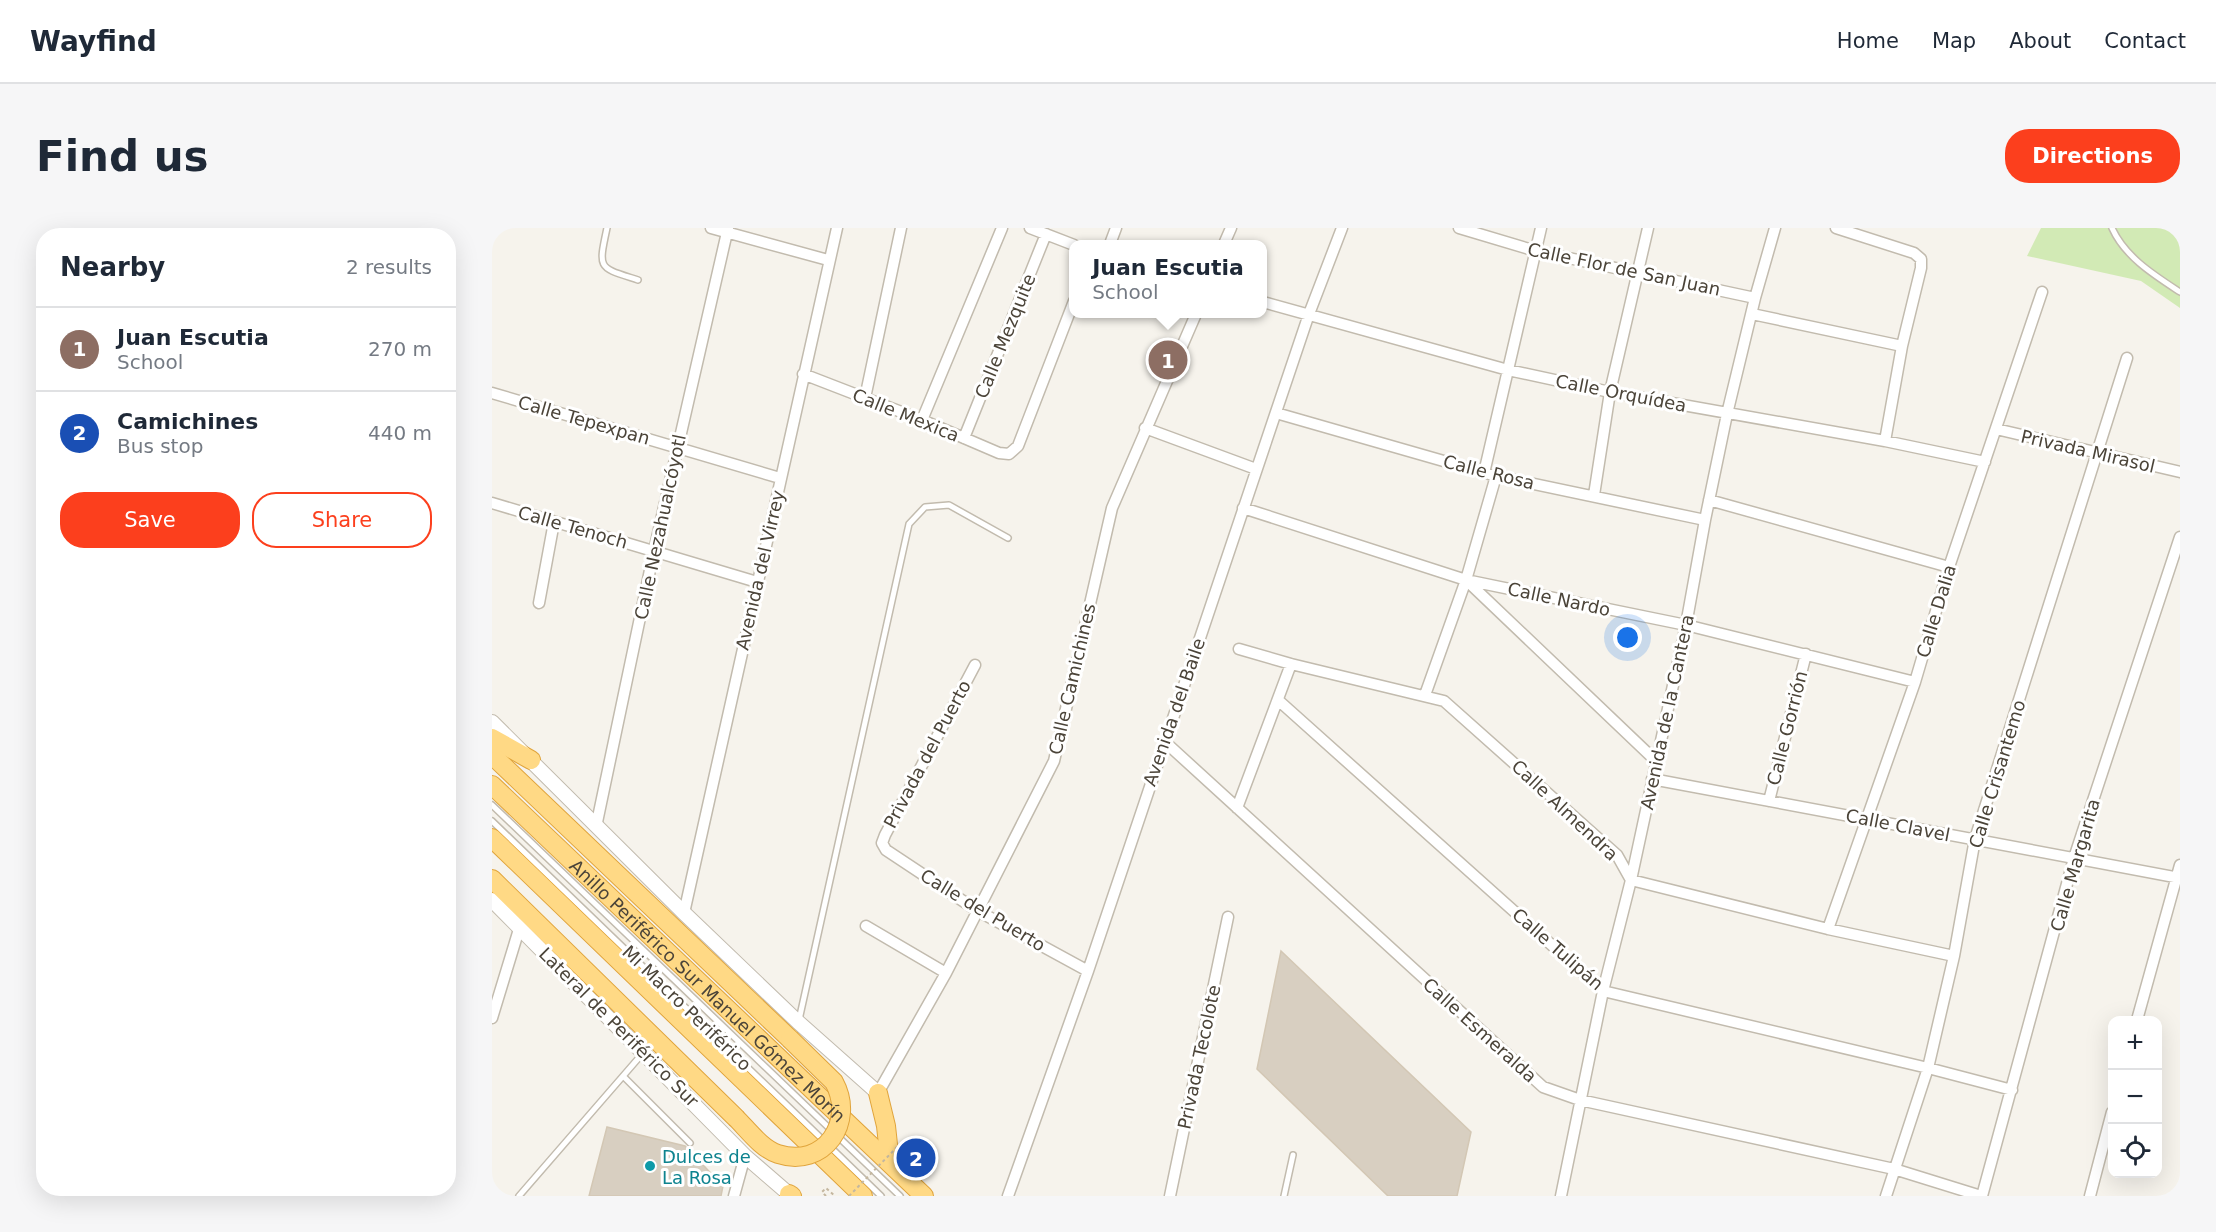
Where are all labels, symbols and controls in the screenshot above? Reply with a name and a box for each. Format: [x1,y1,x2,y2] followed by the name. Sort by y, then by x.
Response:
[30,25,157,58] text: Wayfind
[1837,29,1899,53] text: Home
[1932,29,1976,53] text: Map
[2009,29,2071,53] text: About
[2104,29,2186,53] text: Contact
[2005,129,2180,183] button: Directions
[36,132,209,181] text: Find us
[1526,238,1722,300] street label: Calle Flor de San Juan
[1069,240,1267,318] popup
[60,252,165,282] text: Nearby
[346,255,432,279] text: 2 results
[1092,255,1244,280] text: Juan Escutia
[970,271,1040,401] street label: Calle Mezquite
[1092,280,1159,304] text: School
[117,325,269,350] text: Juan Escutia
[73,337,86,361] text: 1
[368,337,432,361] text: 270 m
[1148,338,1188,382] pin: 1
[117,350,183,374] text: School
[1554,370,1688,416] street label: Calle Orquídea
[850,384,962,446] street label: Calle Mexica
[516,391,652,449] street label: Calle Tepexpan
[117,409,258,434] text: Camichines
[73,421,86,445] text: 2
[368,421,432,445] text: 440 m
[2019,425,2157,477] street label: Privada Mirasol
[630,432,690,622] street label: Calle Nezahualcóyotl
[117,434,203,458] text: Bus stop
[1441,451,1537,493] street label: Calle Rosa
[731,488,789,652] street label: Avenida del Virrey
[60,492,240,548] button: Save
[252,492,432,548] button: Share
[516,501,630,553] street label: Calle Tenoch
[1912,562,1960,660] street label: Calle Dalia
[1506,578,1612,620] street label: Calle Nardo
[1044,601,1100,757] street label: Calle Camichines
[1636,612,1698,812] street label: Avenida de la Cantera
[1613,623,1642,652] your location
[1139,635,1209,789] street label: Avenida del Baile
[1763,669,1811,787] street label: Calle Gorrión
[879,676,975,832] street label: Privada del Puerto
[1964,697,2030,851] street label: Calle Crisantemo
[1508,755,1622,865] street label: Calle Almendra
[2046,796,2104,934] street label: Calle Margarita
[1844,805,1952,845] street label: Calle Clavel
[566,855,850,1126] street label: Anillo Periférico Sur Manuel Gómez Morín
[917,864,1049,956] street label: Calle del Puerto
[1508,904,1608,994] street label: Calle Tulipán
[618,941,756,1075] street label: Mi Macro Periférico
[535,943,704,1112] street label: Lateral de Periférico Sur
[1419,973,1541,1087] street label: Calle Esmeralda
[1173,983,1225,1131] street label: Privada Tecolote
[2108,1016,2162,1178] map controls
[2108,1016,2162,1070] button: +
[2108,1070,2162,1124] button: −
[2108,1124,2162,1178] button: locate
[896,1136,936,1180] pin: 2
[662,1146,751,1188] place label: Dulces de La Rosa
[643,1159,657,1173] marker: Dulces de La Rosa

